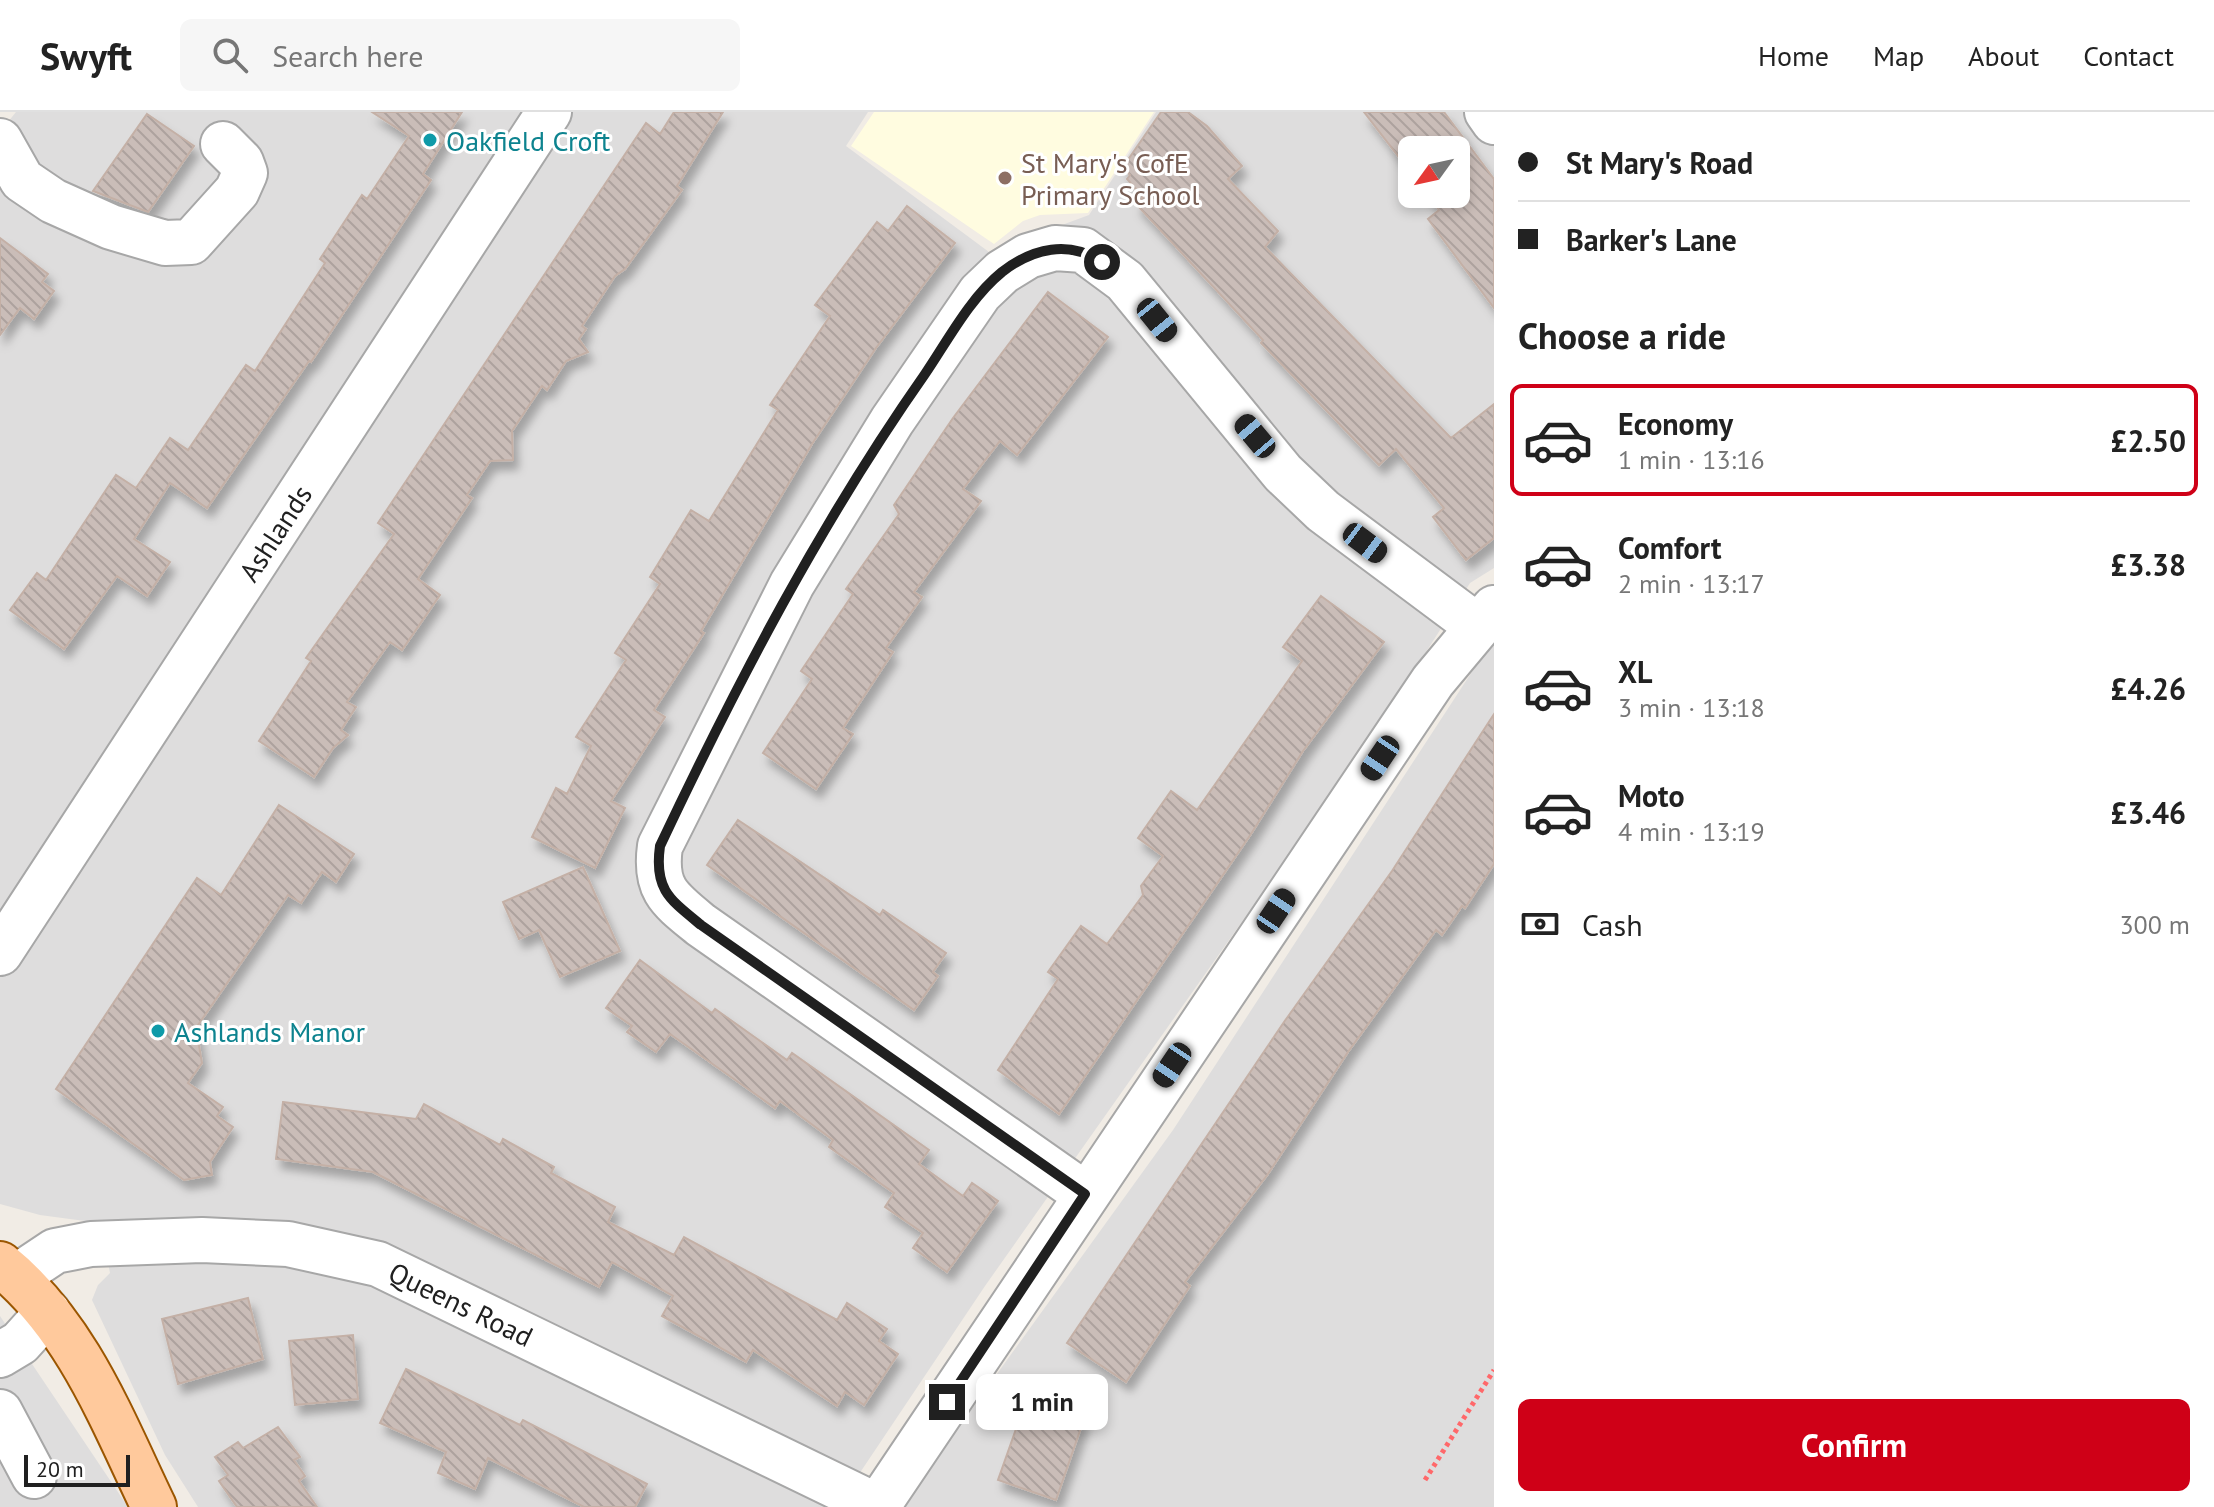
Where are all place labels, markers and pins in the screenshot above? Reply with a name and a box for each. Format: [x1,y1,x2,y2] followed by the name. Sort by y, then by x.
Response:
[446,122,611,159] place label: Oakfield Croft
[421,131,439,149] marker: Oakfield Croft
[1021,144,1199,213] place label: St Mary's CofE Primary School
[996,169,1014,187] marker: St Mary's CofE Primary School
[174,1013,366,1050] place label: Ashlands Manor
[149,1022,167,1040] marker: Ashlands Manor

